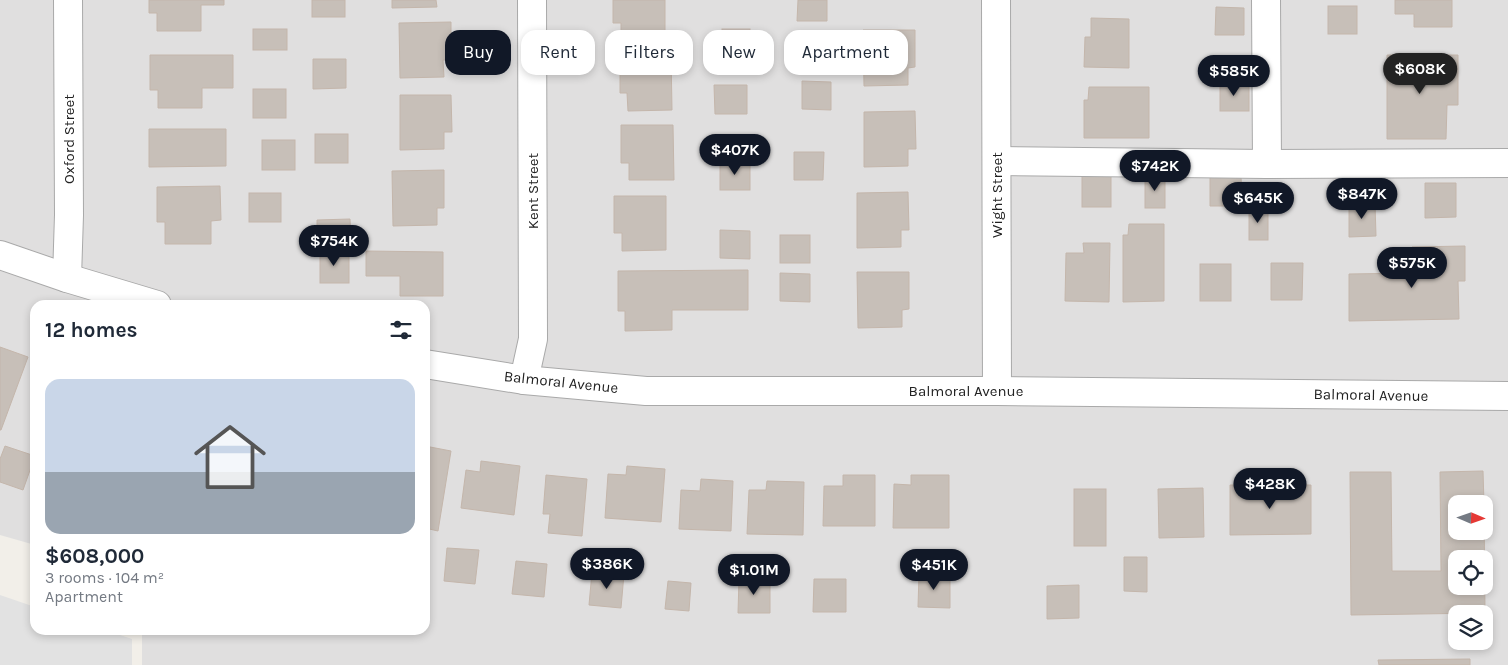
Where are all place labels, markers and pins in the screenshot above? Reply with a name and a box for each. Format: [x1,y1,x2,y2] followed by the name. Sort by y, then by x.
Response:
[1385,52,1455,95] pin: $608K
[1199,54,1269,97] pin: $585K
[700,134,770,176] pin: $407K
[1120,150,1190,192] pin: $742K
[1327,178,1397,220] pin: $847K
[1223,182,1293,224] pin: $645K
[299,224,369,267] pin: $754K
[1377,246,1447,289] pin: $575K
[1235,468,1305,510] pin: $428K
[572,548,642,590] pin: $386K
[899,548,969,591] pin: $451K
[713,554,795,596] pin: $1.01M

